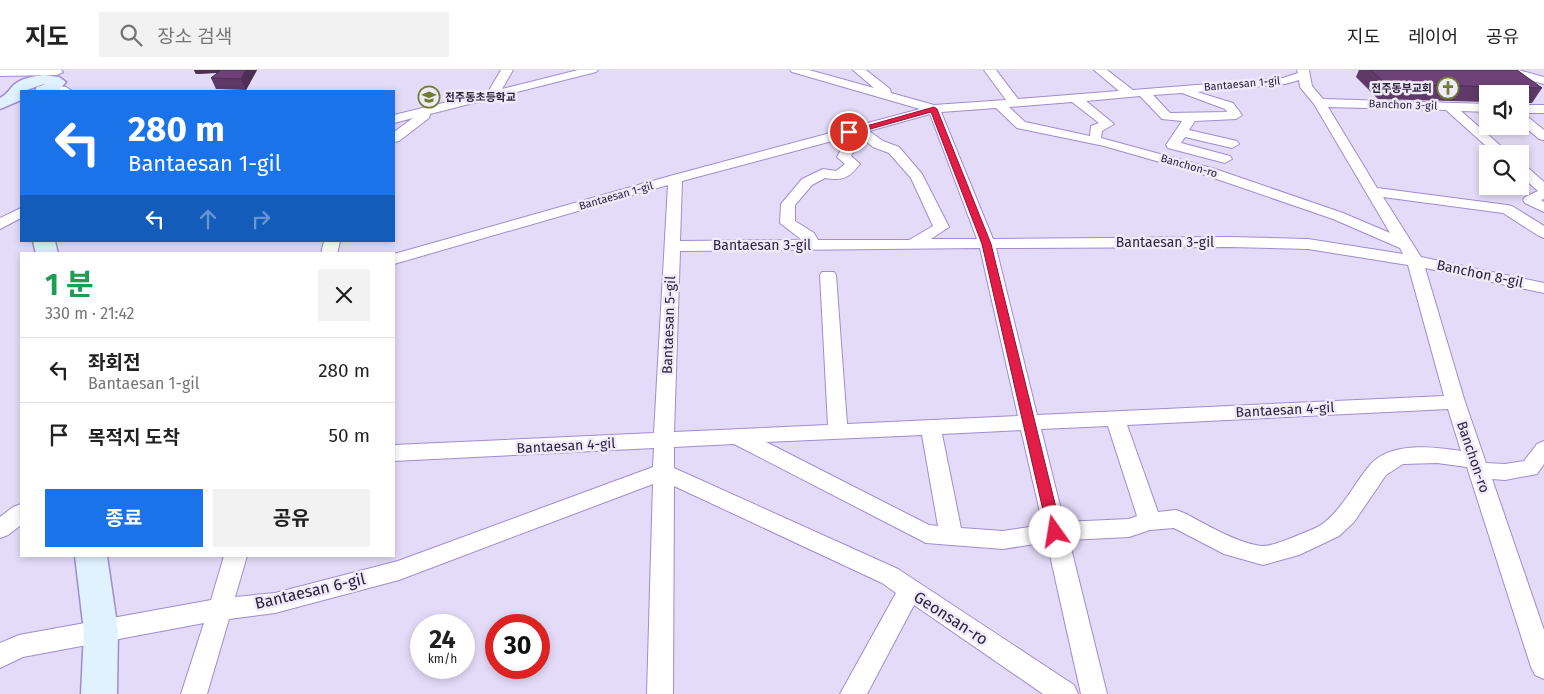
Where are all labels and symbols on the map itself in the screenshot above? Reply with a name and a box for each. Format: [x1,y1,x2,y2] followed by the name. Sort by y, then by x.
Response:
[1203,74,1281,94] street label: Bantaesan 1-gil
[1436,76,1460,100] church icon: 전주동부교회
[1371,82,1432,95] place label: 전주동부교회
[417,85,441,109] school or university icon: 전주동초등학교
[445,91,516,104] place label: 전주동초등학교
[1369,97,1437,113] street label: Banchon 3-gil
[828,111,870,153] pin
[1159,152,1219,180] street label: Banchon-ro
[577,179,655,213] street label: Bantaesan 1-gil
[1116,234,1214,251] street label: Bantaesan 3-gil
[713,237,811,254] street label: Bantaesan 3-gil
[1435,257,1525,291] street label: Banchon 8-gil
[659,276,679,374] street label: Bantaesan 5-gil
[1235,399,1335,421] street label: Bantaesan 4-gil
[1453,419,1493,495] street label: Banchon-ro
[516,435,616,457] street label: Bantaesan 4-gil
[1028,505,1080,557] position arrow
[253,569,368,613] street label: Bantaesan 6-gil
[910,587,992,649] street label: Geonsan-ro
[485,614,550,679] speed limit sign: 30

